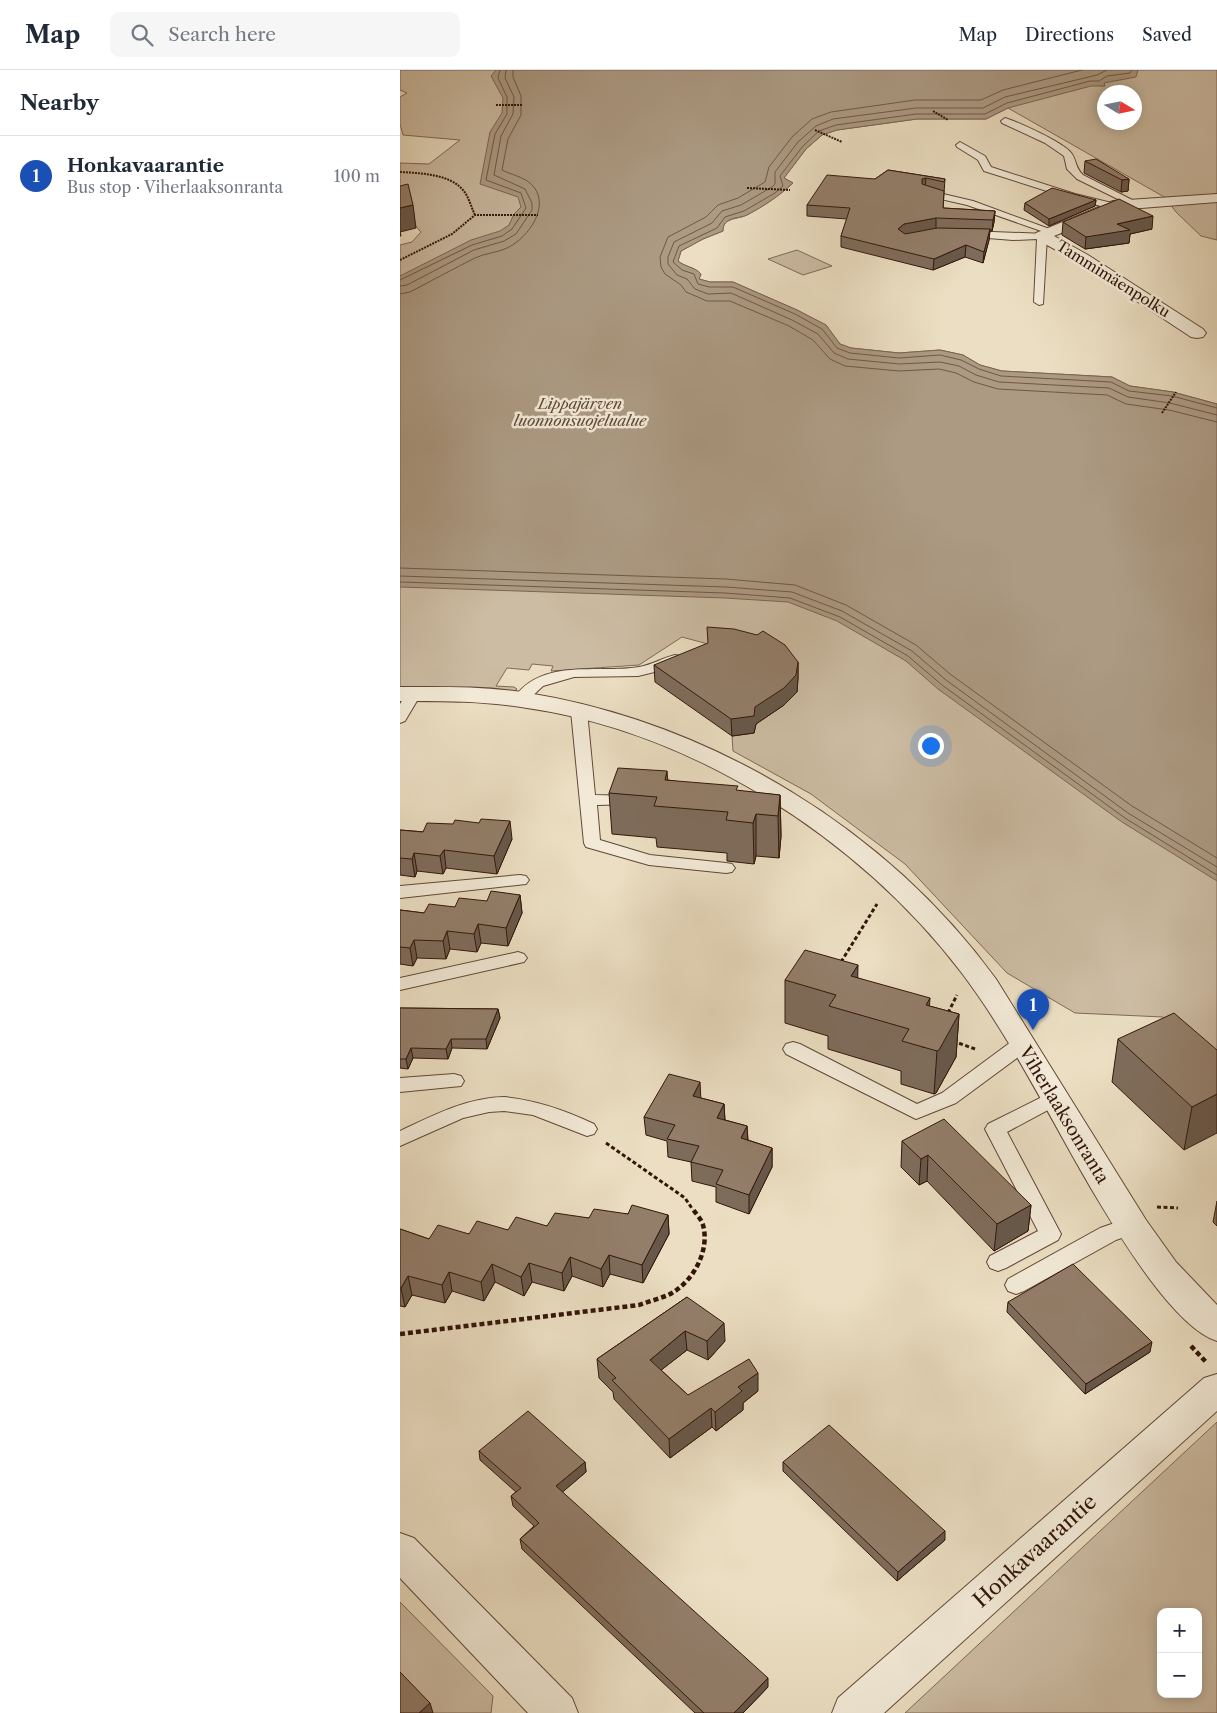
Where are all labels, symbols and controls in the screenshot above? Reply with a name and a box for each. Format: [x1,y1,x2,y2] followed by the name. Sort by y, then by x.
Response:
[110,12,460,57] search box
[25,20,80,49] text: Map
[128,21,156,49] icon: search
[168,23,276,46] text: Search here
[958,24,997,46] text: Map
[1025,24,1114,46] text: Directions
[1142,24,1192,46] text: Saved
[1097,85,1142,130] north arrow
[20,90,99,115] text: Nearby
[67,154,224,177] text: Honkavaarantie
[32,166,40,186] text: 1
[334,166,380,186] text: 100 m
[67,177,283,197] text: Bus stop · Viherlaaksonranta
[1053,236,1174,321] street label: Tammimäenpolku
[514,394,647,430] park label: Lippajärven luonnonsuojelualue
[918,733,944,759] your location
[1017,989,1049,1030] pin: 1
[1014,1041,1114,1188] street label: Viherlaaksonranta
[968,1489,1101,1613] street label: Honkavaarantie
[1157,1608,1202,1698] map controls
[1157,1608,1202,1653] button: +
[1157,1653,1202,1698] button: −

